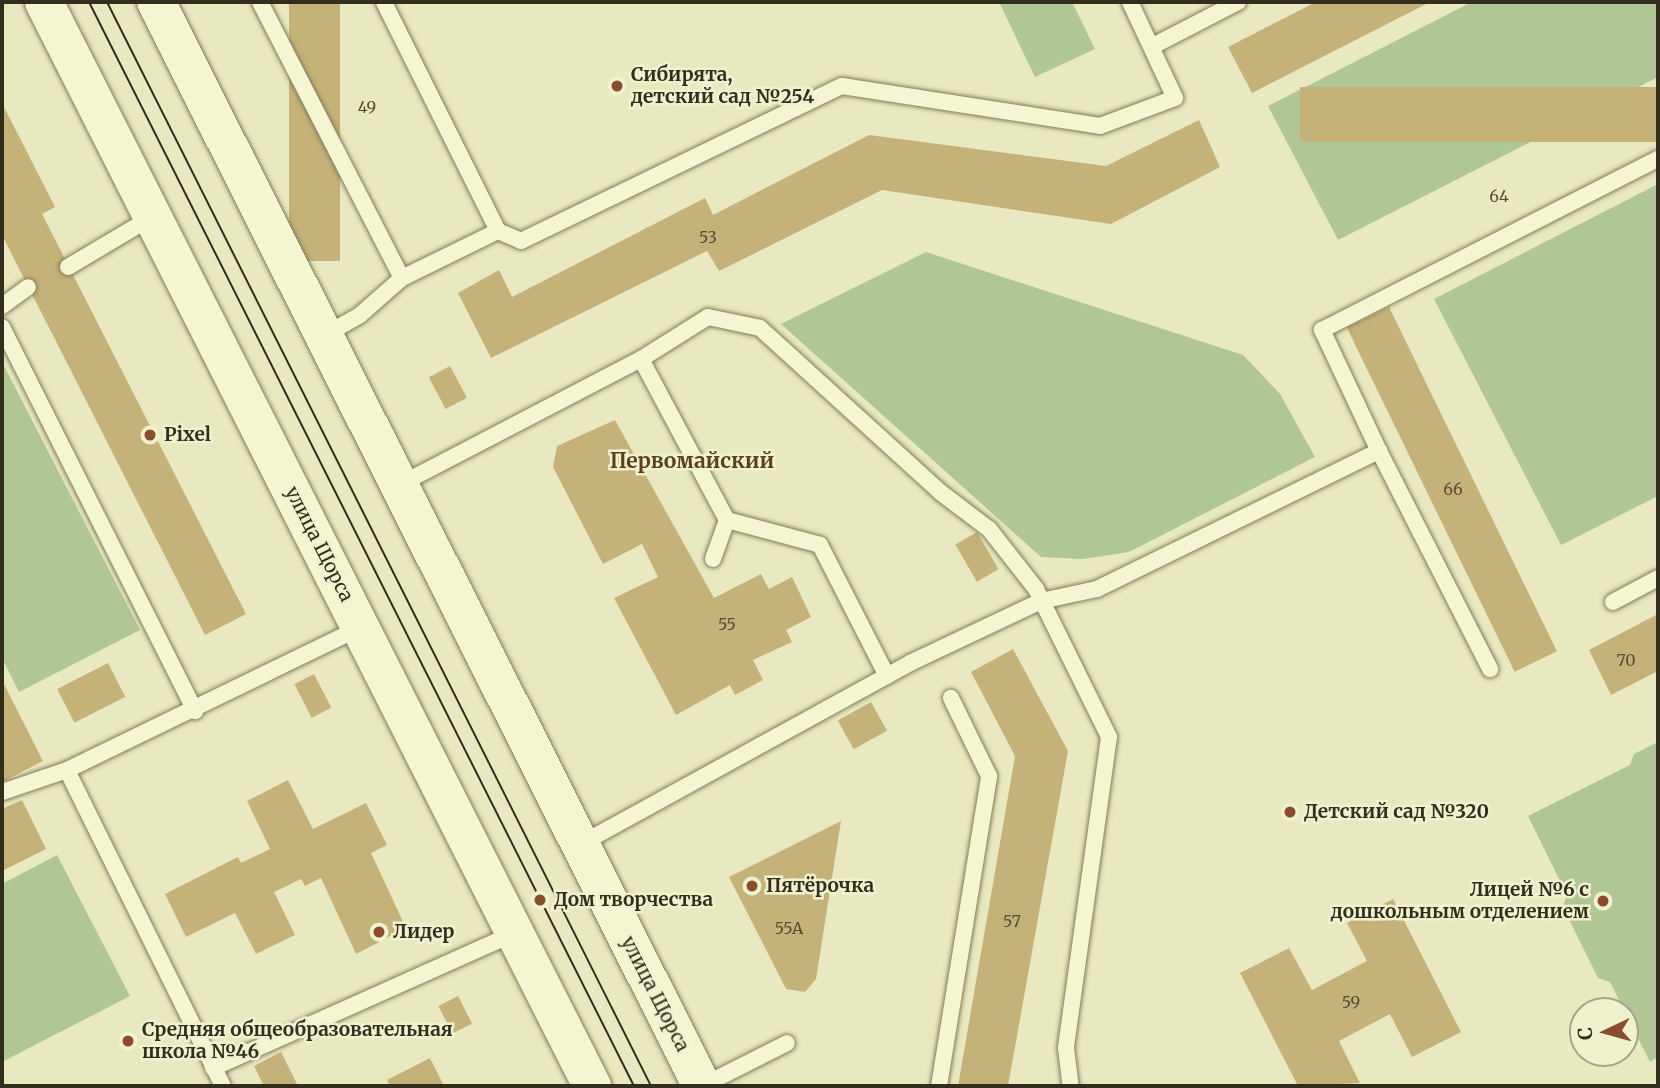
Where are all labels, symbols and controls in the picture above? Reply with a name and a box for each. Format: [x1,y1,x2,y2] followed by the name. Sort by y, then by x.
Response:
[631,64,814,108] place label: Сибирята, детский сад №254
[609,78,625,94] marker: Сибирята, детский сад №254
[358,97,376,117] house number: 49
[1489,186,1509,206] house number: 64
[699,227,717,247] house number: 53
[164,424,211,446] place label: Pixel
[142,427,158,443] marker: Pixel
[610,448,774,474] district label: Первомайский
[1443,479,1463,499] house number: 66
[280,482,358,606] street label: улица Щорса
[718,614,736,634] house number: 55
[1617,650,1635,670] house number: 70
[1304,801,1489,823] place label: Детский сад №320
[1282,804,1298,820] marker: Детский сад №320
[766,875,874,897] place label: Пятёрочка
[744,878,760,894] marker: Пятёрочка
[1331,879,1589,923] place label: Лицей №6 с дошкольным отделением
[554,889,713,911] place label: Дом творчества
[532,892,548,908] marker: Дом творчества
[1595,893,1611,909] marker: Лицей №6 с дошкольным отделением
[1003,911,1021,931] house number: 57
[775,918,803,938] house number: 55А
[393,921,454,943] place label: Лидер
[371,924,387,940] marker: Лидер
[616,932,694,1056] street label: улица Щорса
[1342,992,1360,1012] house number: 59
[1569,997,1639,1067] north arrow
[142,1019,453,1063] place label: Средняя общеобразовательная школа №46
[1573,1026,1598,1041] text: С
[120,1033,136,1049] marker: Средняя общеобразовательная школа №46

